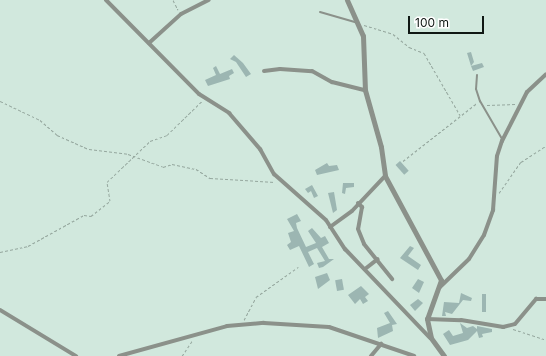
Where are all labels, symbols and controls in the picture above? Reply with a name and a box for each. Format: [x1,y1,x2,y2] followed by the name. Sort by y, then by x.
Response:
[410,8,486,34] scale bar
[415,15,449,30] text: 100 m

